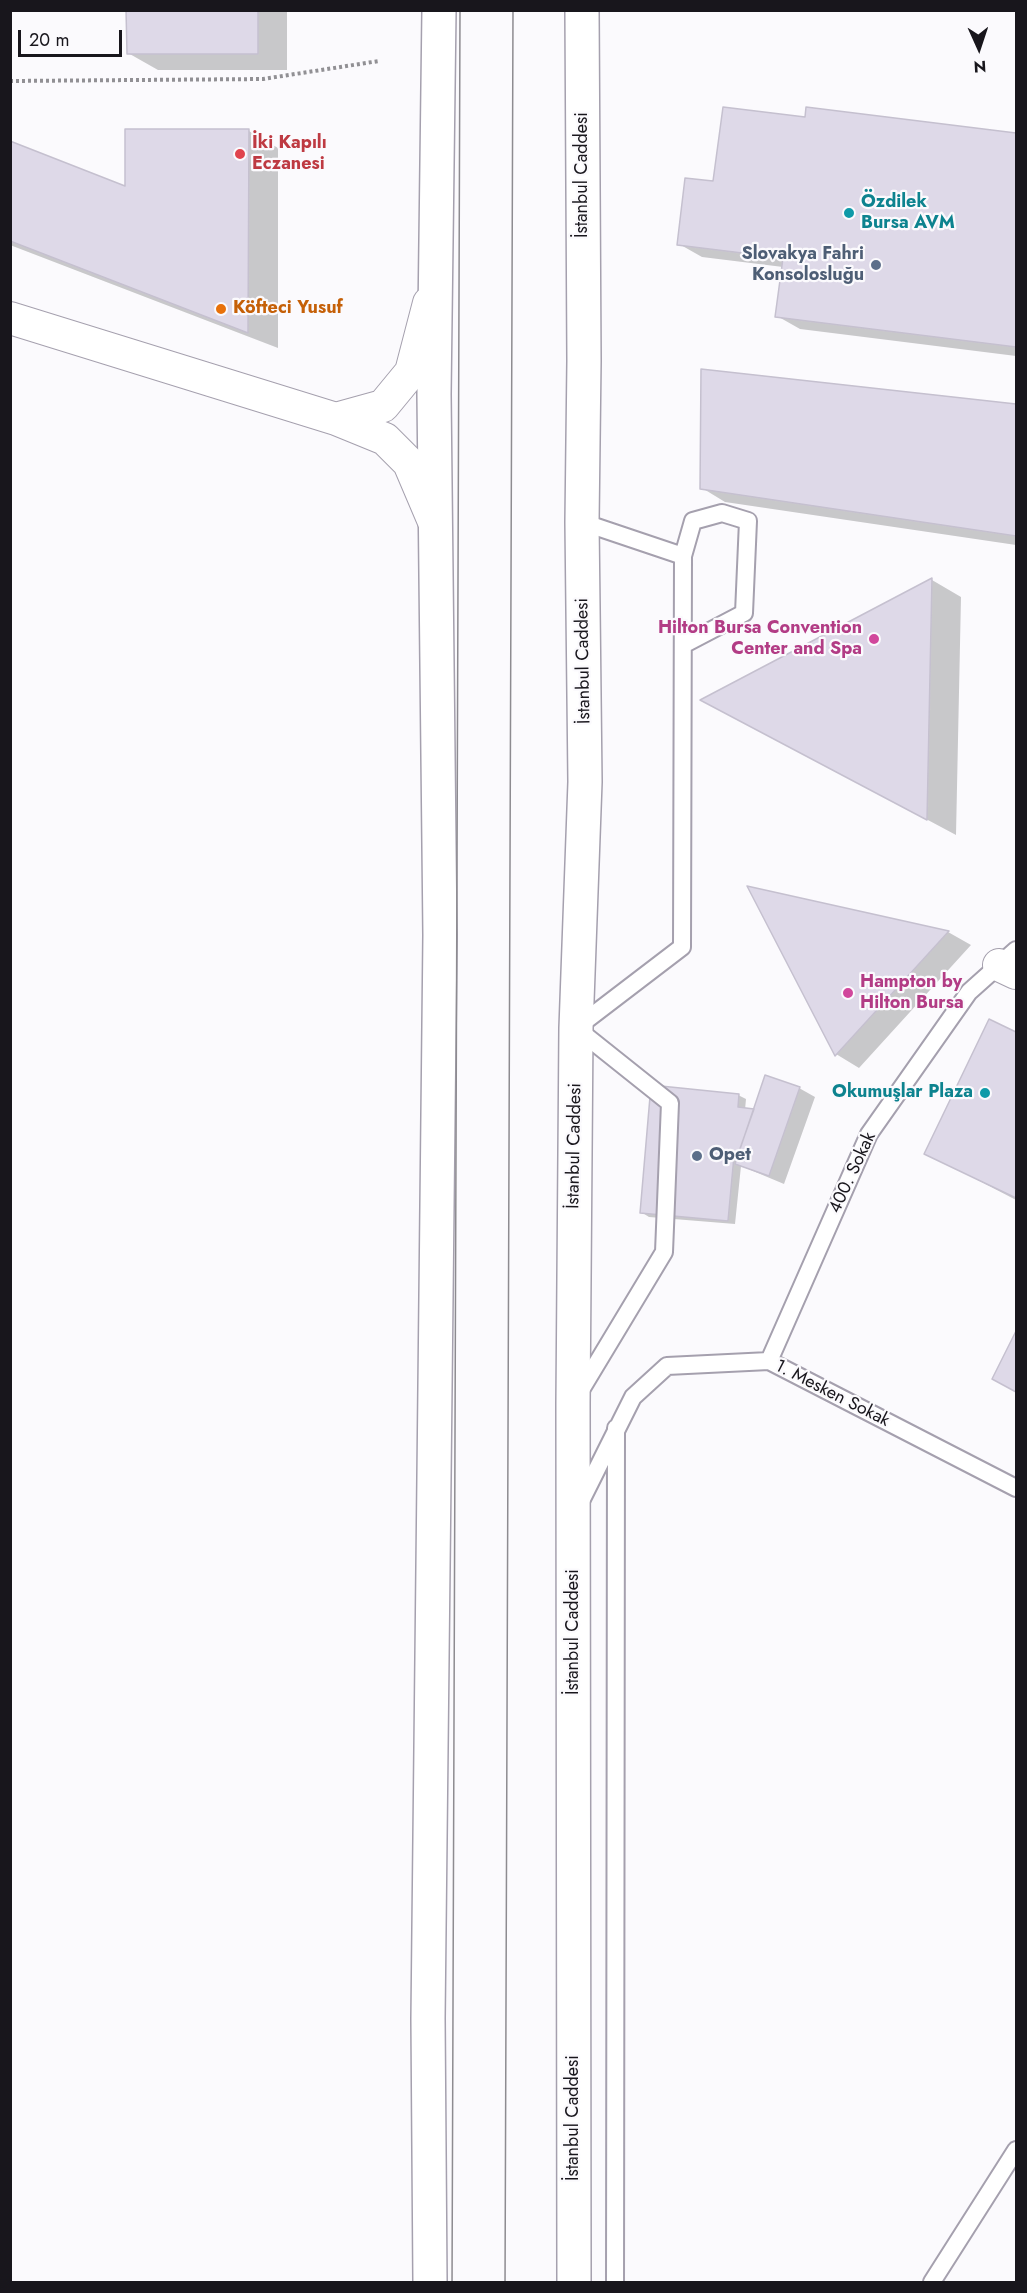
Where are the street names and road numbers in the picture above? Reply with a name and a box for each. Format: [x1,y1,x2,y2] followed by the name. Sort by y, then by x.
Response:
[572,112,594,238] street label: İstanbul Caddesi
[572,598,596,724] street label: İstanbul Caddesi
[563,1083,587,1209] street label: İstanbul Caddesi
[825,1129,881,1217] street label: 400. Sokak
[771,1356,893,1432] street label: 1. Mesken Sokak
[563,1569,585,1695] street label: İstanbul Caddesi
[563,2055,585,2181] street label: İstanbul Caddesi

